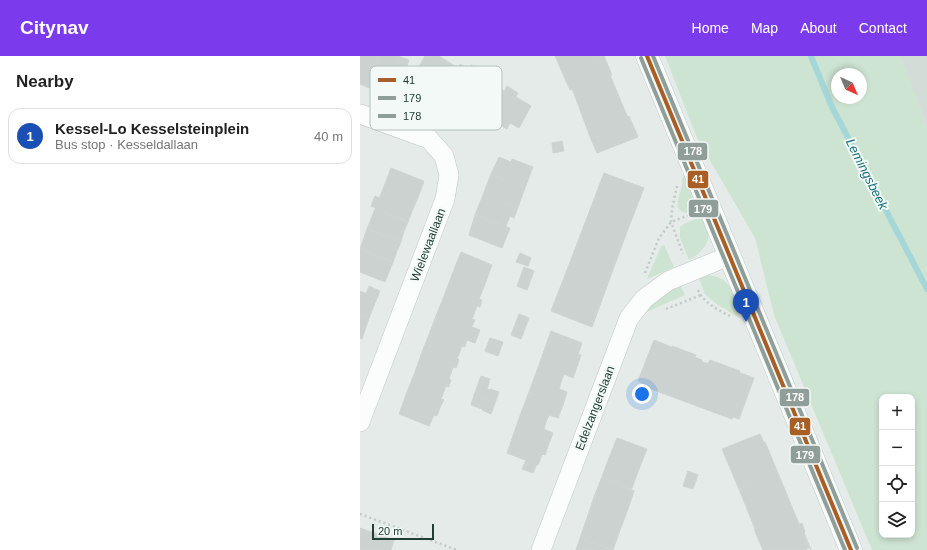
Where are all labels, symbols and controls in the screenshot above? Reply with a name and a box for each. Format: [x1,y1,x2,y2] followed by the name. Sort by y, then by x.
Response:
[20,17,89,38] text: Citynav
[692,20,729,36] text: Home
[751,20,778,36] text: Map
[800,20,837,36] text: About
[859,20,907,36] text: Contact
[370,66,502,130] legend
[831,68,867,104] north arrow
[16,72,74,91] text: Nearby
[403,74,415,86] text: 41
[403,92,421,104] text: 179
[403,110,421,122] text: 178
[55,120,249,137] text: Kessel-Lo Kesselsteinplein
[26,129,34,144] text: 1
[314,129,343,144] text: 40 m
[843,136,892,213] water label: Lemingsbeek
[55,137,198,152] text: Bus stop · Kesseldallaan
[677,142,708,161] line badge: 178
[684,145,702,157] text: 178
[687,170,709,189] line badge: 41
[692,173,704,185] text: 41
[688,199,719,218] line badge: 179
[694,203,712,215] text: 179
[408,206,448,284] street label: Wielewaallaan
[733,289,759,322] pin: 1
[572,364,618,452] street label: Edelzangerslaan
[632,384,652,404] your location
[779,388,810,407] line badge: 178
[786,391,804,403] text: 178
[879,394,915,538] map controls
[879,394,915,430] button: +
[789,417,811,436] line badge: 41
[794,420,806,432] text: 41
[879,430,915,466] button: −
[790,445,821,464] line badge: 179
[796,449,814,461] text: 179
[879,466,915,502] button: locate
[879,502,915,538] button: layers
[372,522,434,541] scale bar
[378,525,402,537] text: 20 m

